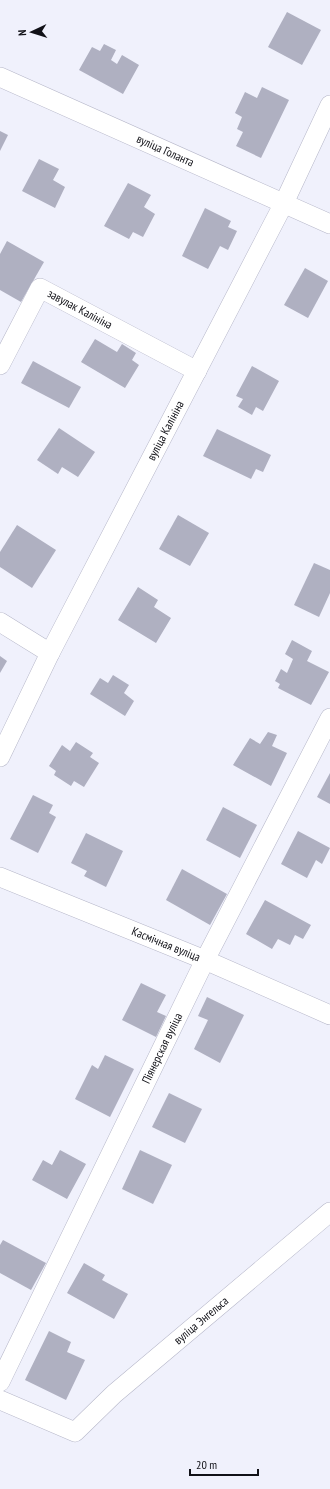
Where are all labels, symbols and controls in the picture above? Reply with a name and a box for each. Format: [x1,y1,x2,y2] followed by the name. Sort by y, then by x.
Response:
[12,12,52,52] north arrow
[15,29,29,36] text: N
[134,131,197,170] street label: вуліца Голанта
[45,285,115,332] street label: завулак Калініна
[143,398,187,463] street label: вуліца Калініна
[130,923,203,964] street label: Касмічная вуліца
[138,1010,185,1086] street label: Піянерская вуліца
[170,1293,231,1347] street label: вуліца Энгельса
[190,1451,258,1477] scale bar
[196,1457,217,1472] text: 20 m

